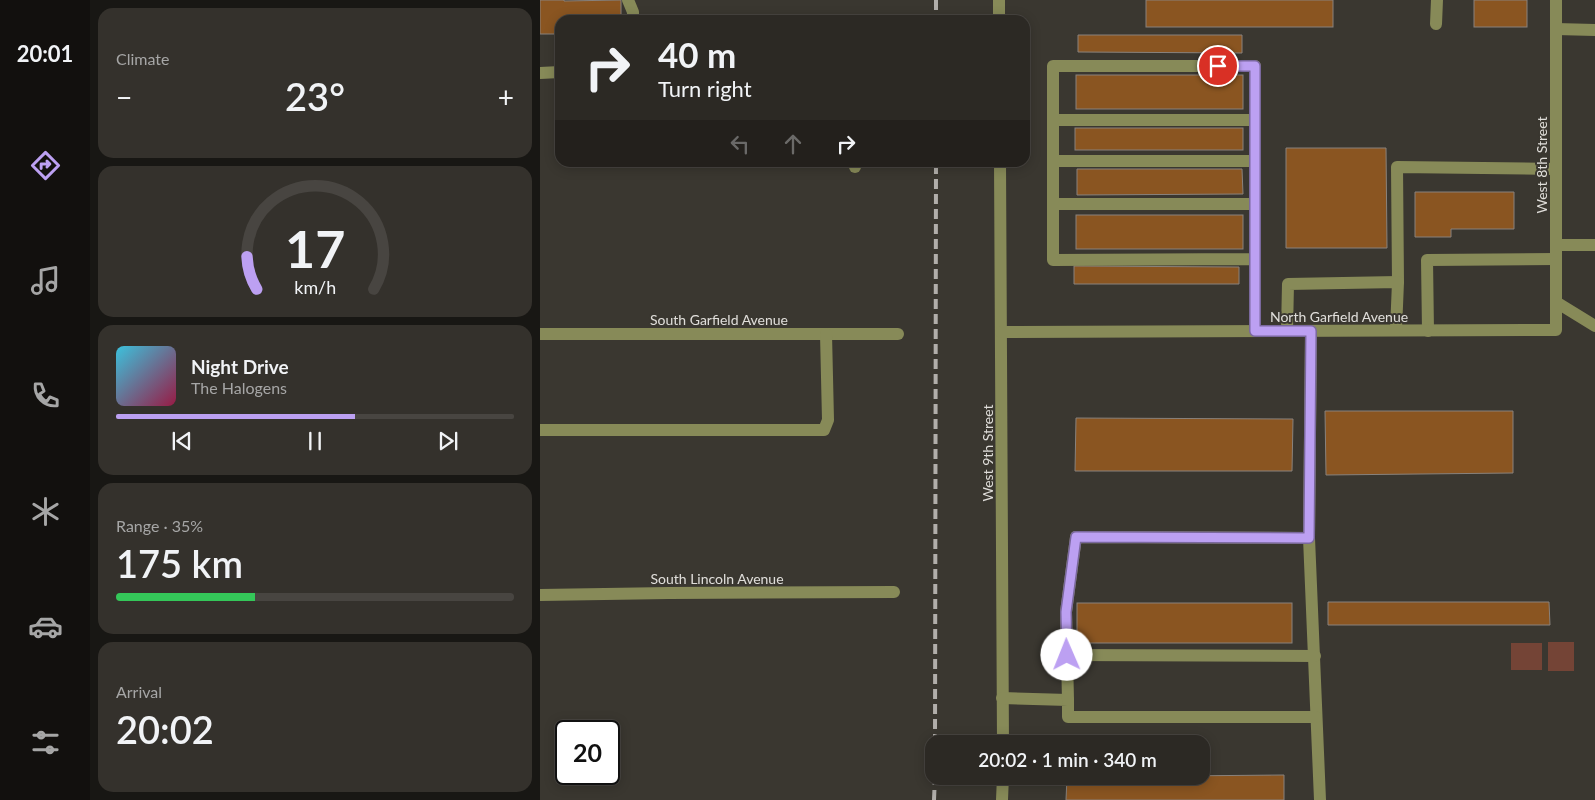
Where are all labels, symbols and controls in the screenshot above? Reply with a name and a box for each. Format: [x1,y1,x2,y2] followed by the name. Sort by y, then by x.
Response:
[658,33,736,75] text: 40 m
[575,35,640,100] icon: right
[17,40,73,67] text: 20:01
[1197,45,1239,87] pin
[116,49,169,68] text: Climate
[1204,52,1232,80] icon: arrive
[285,73,345,119] text: 23°
[658,75,752,102] text: Turn right
[116,80,132,114] text: −
[498,80,514,114] text: +
[1533,116,1550,214] street label: West 8th Street
[726,130,754,158] icon: left
[779,130,807,158] icon: ahead
[832,130,860,158] icon: right
[28,148,63,183] icon: directions
[285,217,345,279] text: 17
[28,263,63,298] icon: music
[294,276,336,298] text: km/h
[1270,308,1408,325] street label: North Garfield Avenue
[650,311,788,328] street label: South Garfield Avenue
[191,355,289,378] text: Night Drive
[28,378,63,413] icon: phone
[191,378,287,397] text: The Halogens
[979,404,996,502] street label: West 9th Street
[168,427,196,455] icon: previous
[301,427,329,455] icon: pause
[434,427,462,455] icon: next
[28,494,63,529] icon: climate
[116,516,203,535] text: Range · 35%
[116,540,243,586] text: 175 km
[650,570,784,587] street label: South Lincoln Avenue
[28,609,63,644] icon: car
[1040,628,1092,680] position arrow
[116,682,162,701] text: Arrival
[116,706,214,752] text: 20:02
[555,720,620,785] speed limit sign: 20
[28,725,63,760] icon: filters
[978,748,1157,771] text: 20:02 · 1 min · 340 m

